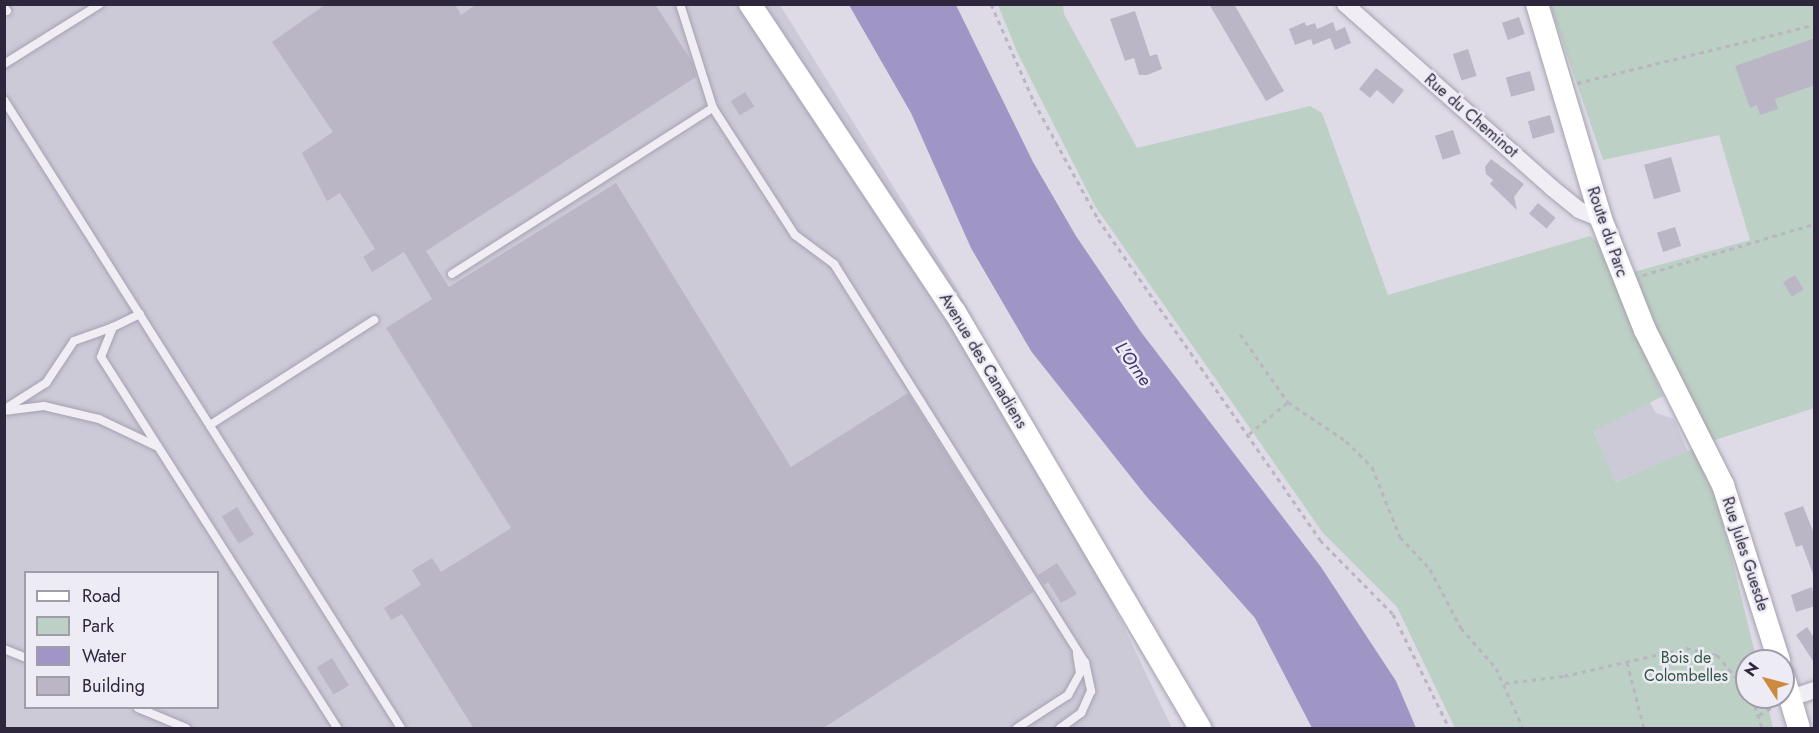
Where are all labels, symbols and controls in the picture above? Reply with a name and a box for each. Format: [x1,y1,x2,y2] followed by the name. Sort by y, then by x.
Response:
[1420,70,1522,162] street label: Rue du Cheminot
[1583,184,1631,280] street label: Route du Parc
[935,290,1031,432] street label: Avenue des Canadiens
[1110,338,1156,390] water label: L'Orne
[1718,495,1772,613] street label: Rue Jules Guesde
[24,571,219,709] legend
[82,583,121,609] text: Road
[82,613,114,639] text: Park
[82,643,126,669] text: Water
[1644,648,1728,686] park label: Bois de Colombelles
[1735,649,1795,709] north arrow
[1739,657,1765,681] text: N
[82,673,145,699] text: Building

